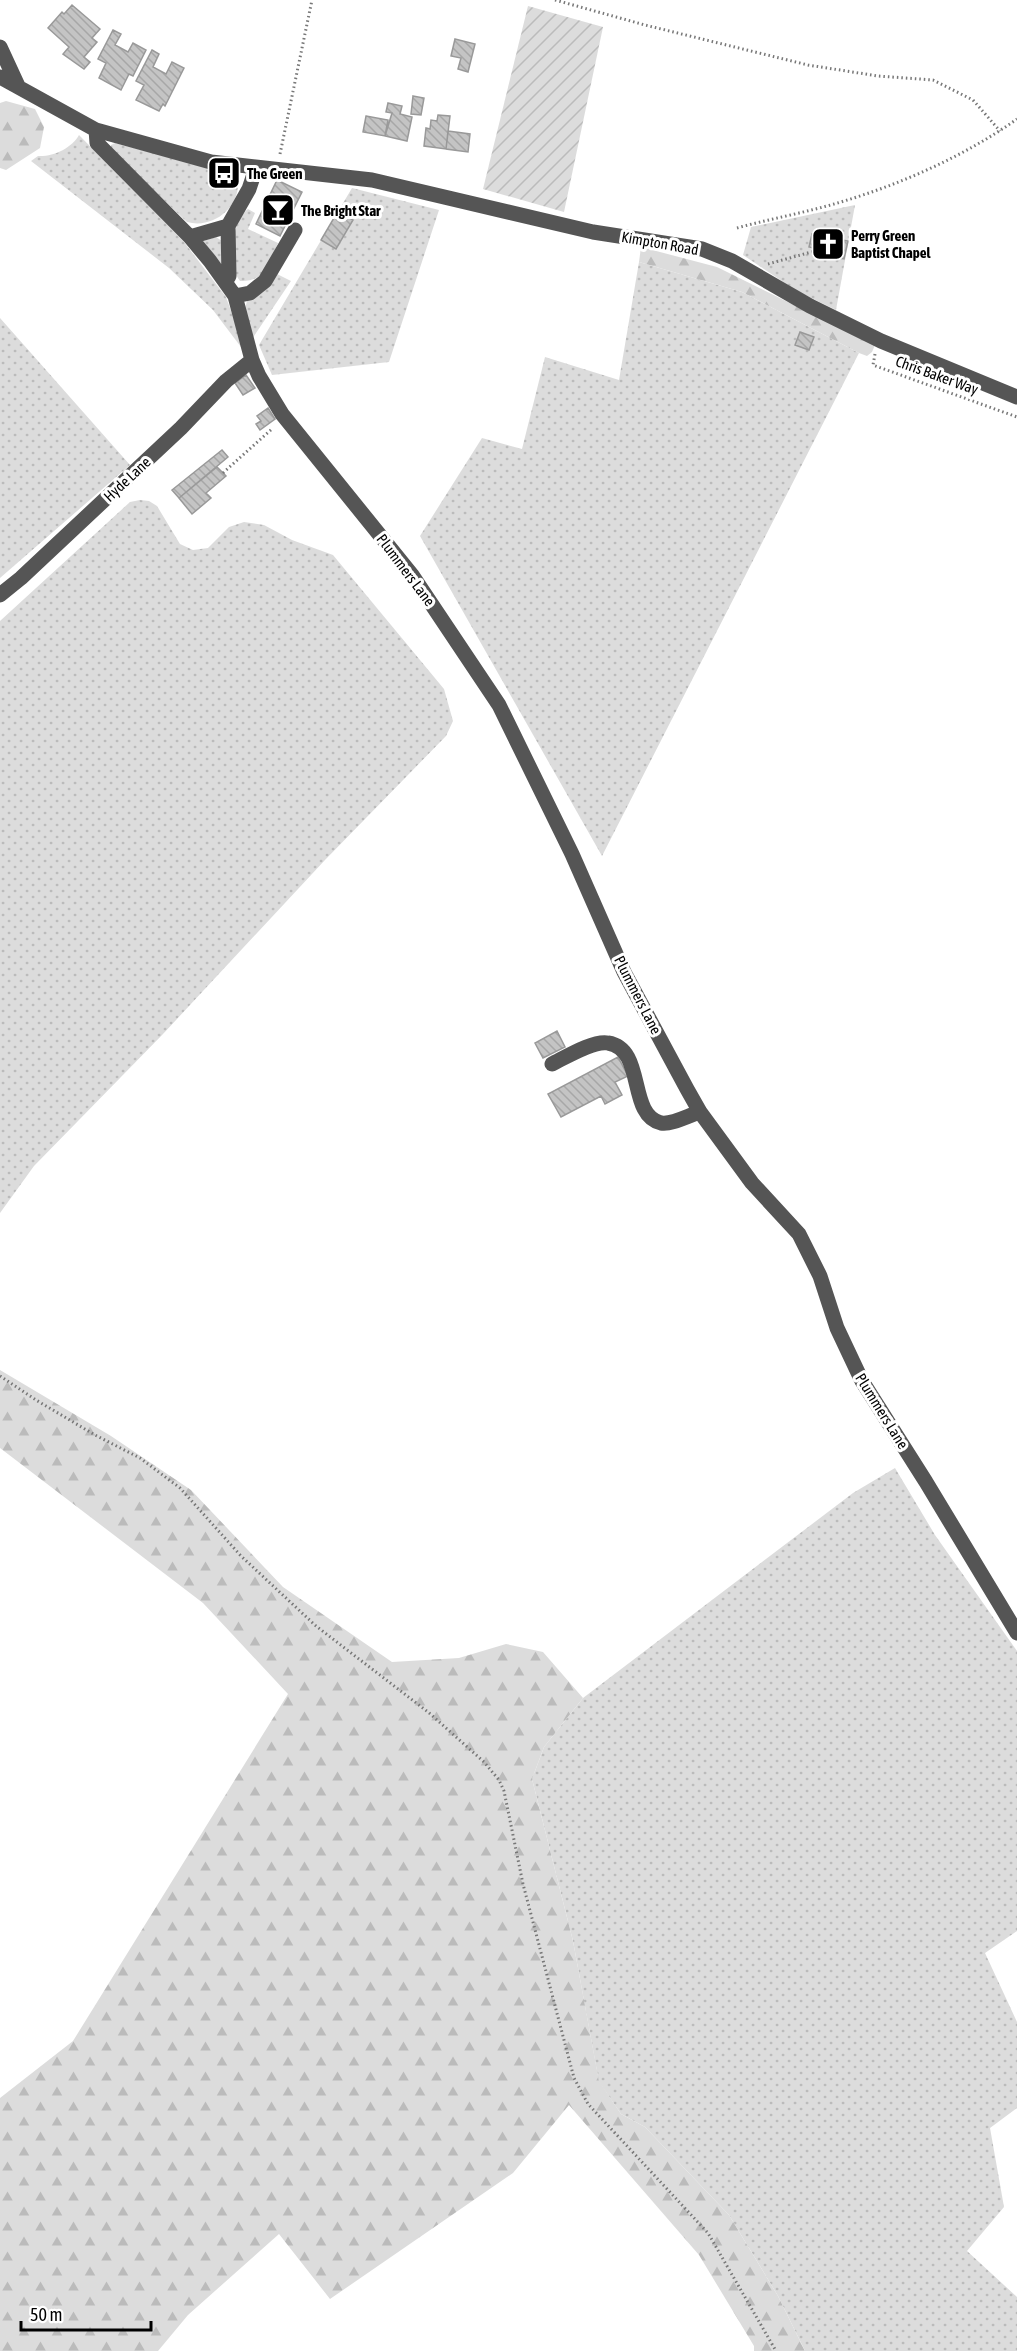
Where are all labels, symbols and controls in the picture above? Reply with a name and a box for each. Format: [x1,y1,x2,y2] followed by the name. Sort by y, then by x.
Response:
[206,155,242,191] bus stop icon: The Green
[247,165,303,182] place label: The Green
[260,192,296,228] bar icon: The Bright Star
[301,202,381,219] place label: The Bright Star
[810,226,846,262] church icon: Perry Green Baptist Chapel
[851,227,932,261] place label: Perry Green Baptist Chapel
[620,228,700,258] street label: Kimpton Road
[893,352,981,398] street label: Chris Baker Way
[100,453,154,505] street label: Hyde Lane
[373,531,439,609] street label: Plummers Lane
[611,953,665,1037] street label: Plummers Lane
[852,1370,912,1452] street label: Plummers Lane
[21,2294,152,2332] scale bar
[30,2304,62,2325] text: 50 m

